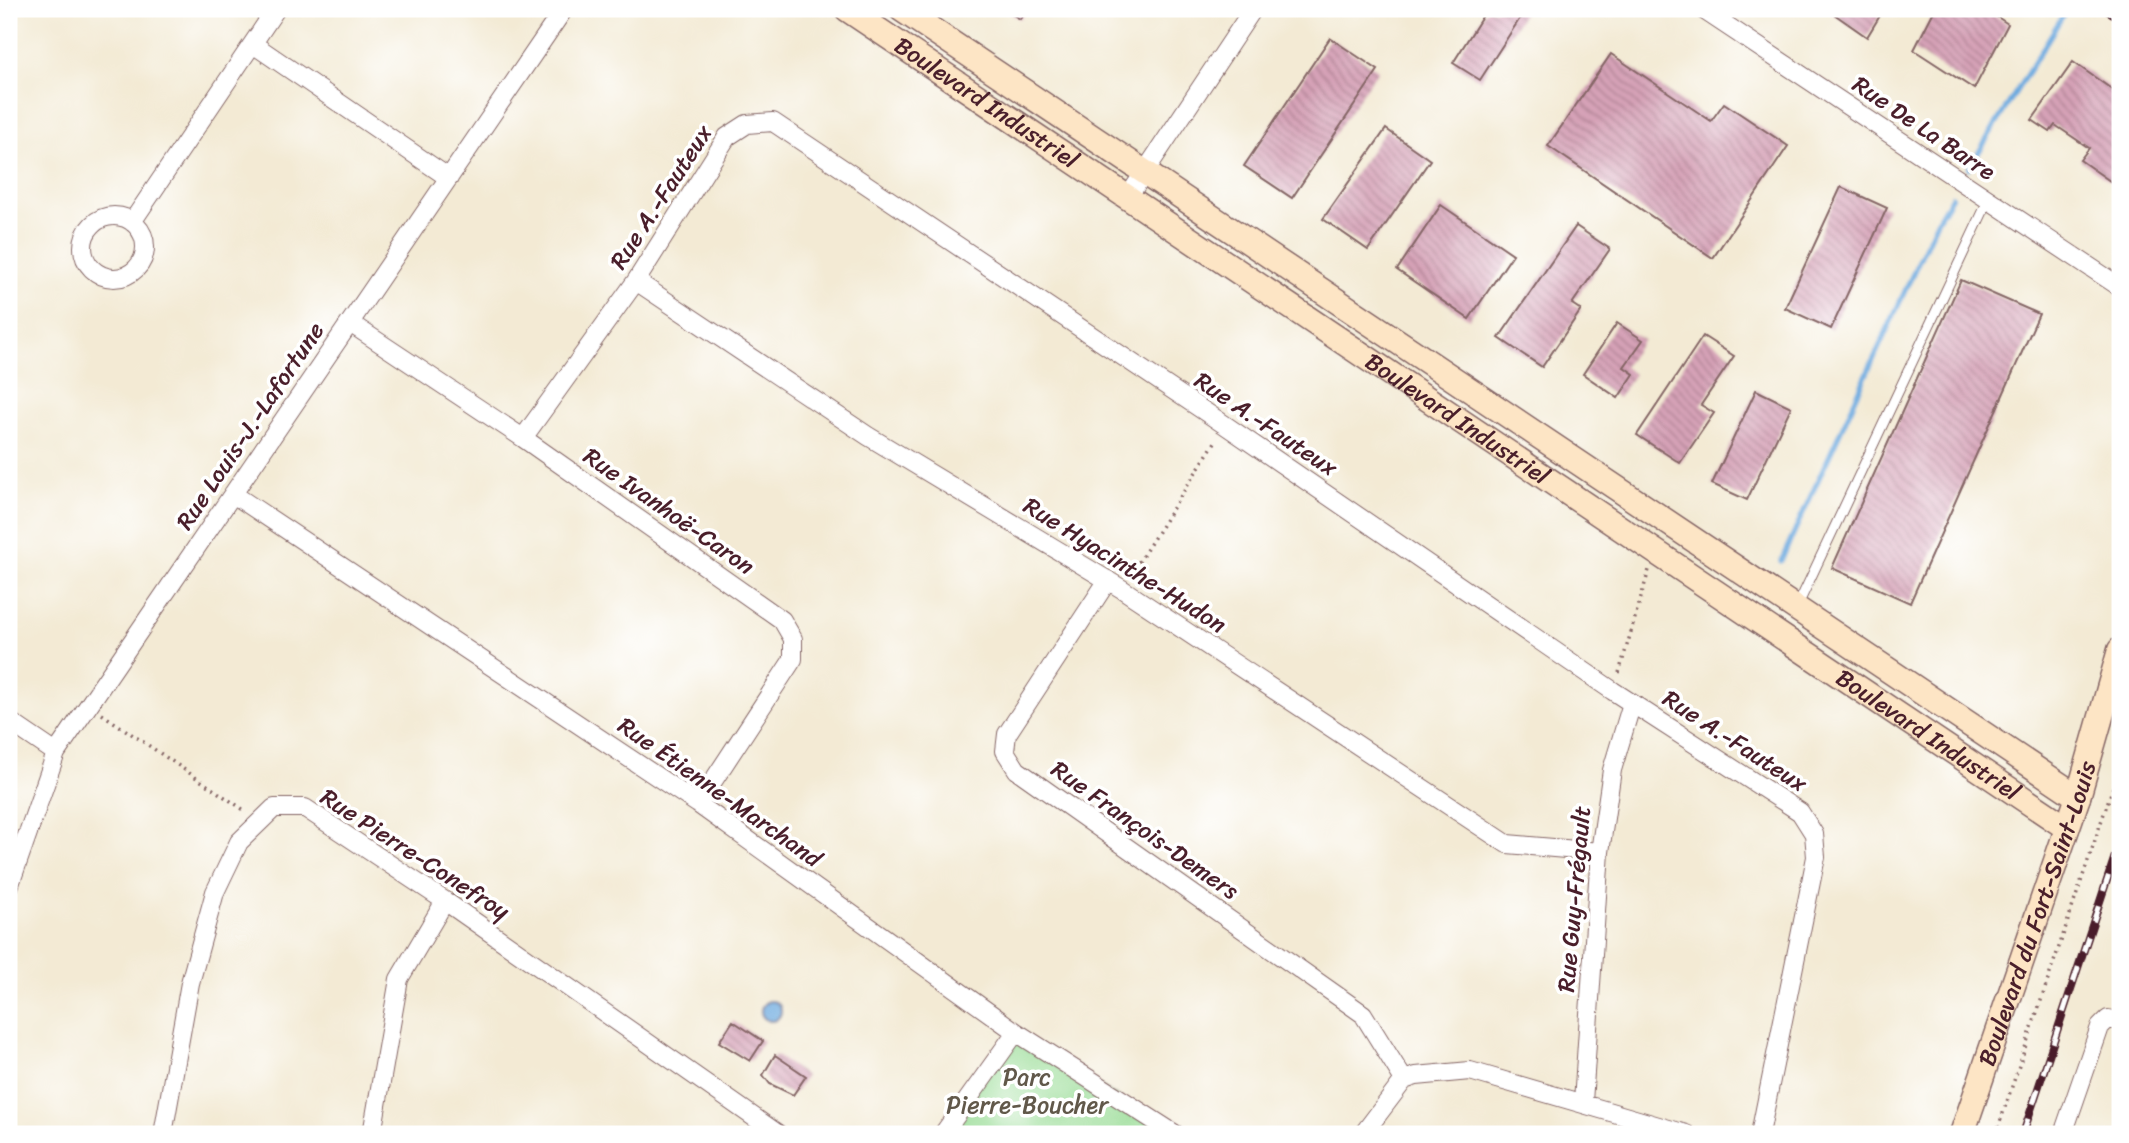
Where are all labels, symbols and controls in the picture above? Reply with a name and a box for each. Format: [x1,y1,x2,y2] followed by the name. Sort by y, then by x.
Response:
[886,25,1088,181] street label: Boulevard Industriel
[1843,64,2005,192] street label: Rue De La Barre
[598,115,724,278] street label: Rue A.-Fauteux
[164,313,336,539] street label: Rue Louis-J.-Lafortune
[1356,341,1559,497] street label: Boulevard Industriel
[1185,360,1347,488] street label: Rue A.-Fauteux
[574,436,764,586] street label: Rue Ivanhoë-Caron
[1015,485,1235,645] street label: Rue Hyacinthe-Hudon
[1827,657,2030,813] street label: Boulevard Industriel
[1654,678,1817,804] street label: Rue A.-Fauteux
[609,705,832,879] street label: Rue Étienne-Marchand
[1042,749,1248,911] street label: Rue François-Demers
[1966,755,2109,1072] street label: Boulevard du Fort-Saint-Louis
[312,777,519,932] street label: Rue Pierre-Conefroy
[1545,804,1603,994] street label: Rue Guy-Frégault
[946,1056,1110,1126] park label: Parc Pierre-Boucher

